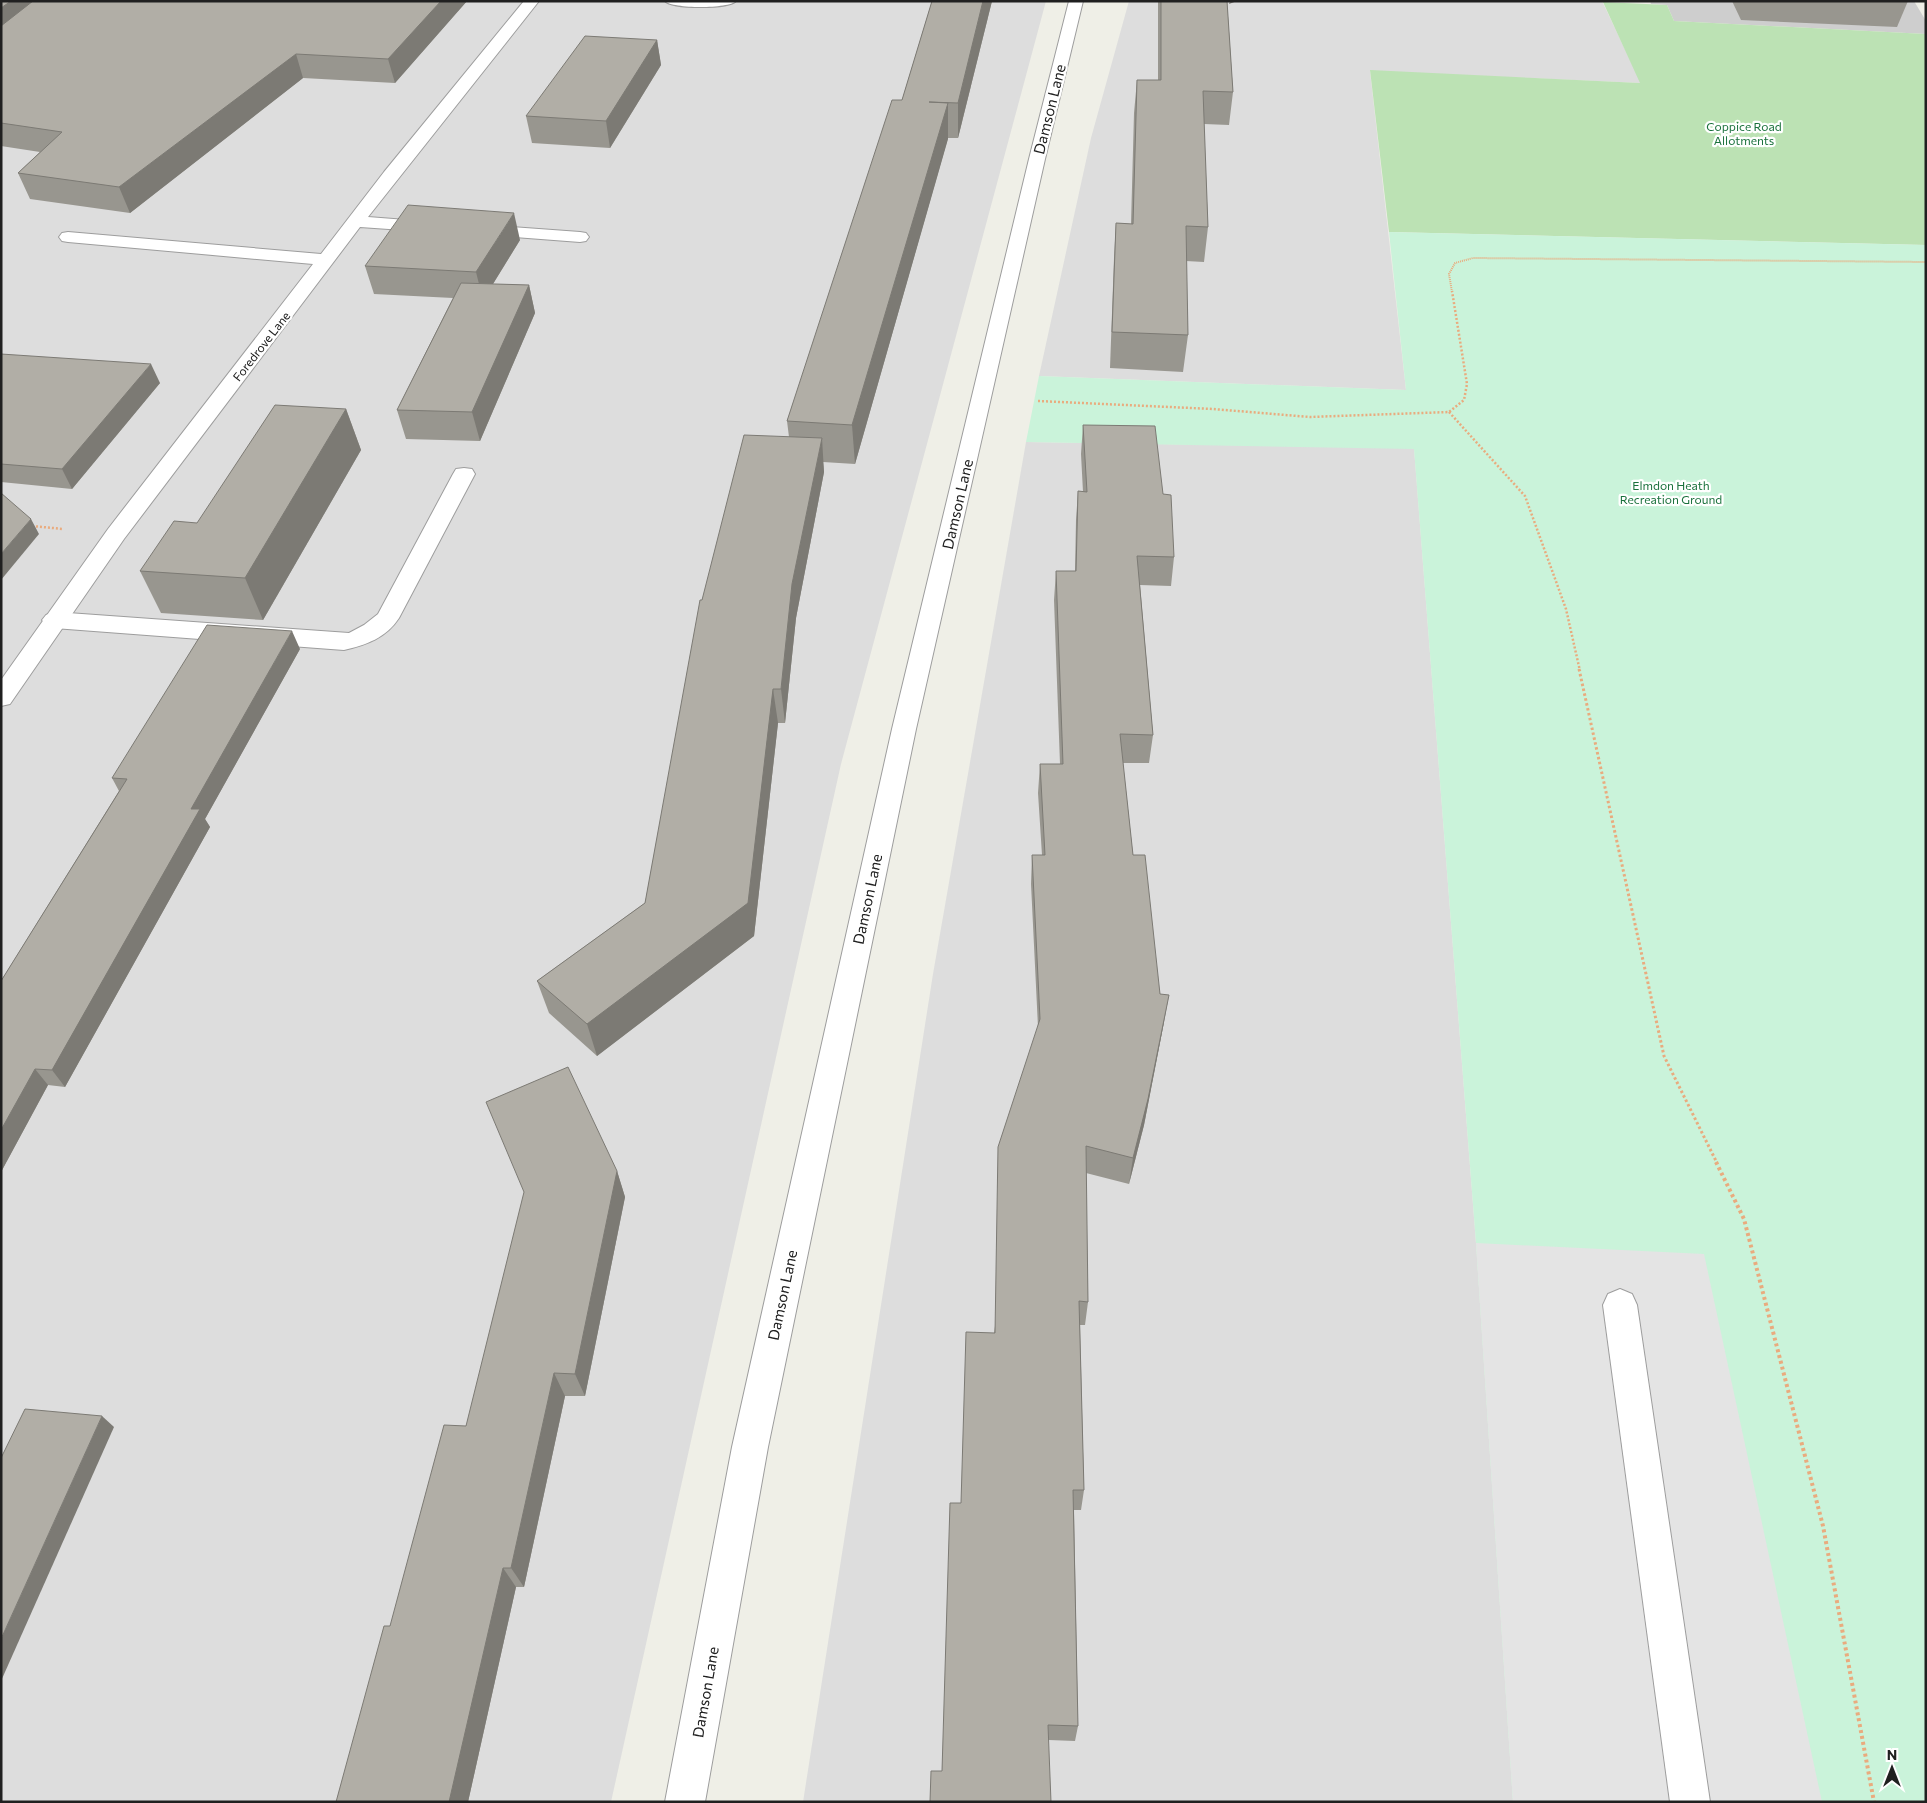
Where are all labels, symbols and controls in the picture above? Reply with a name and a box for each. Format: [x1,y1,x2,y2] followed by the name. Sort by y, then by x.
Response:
[1029,62,1069,156] street label: Damson Lane
[1706,119,1782,147] park label: Coppice Road Allotments
[230,309,292,383] street label: Foredrove Lane
[938,457,976,551] street label: Damson Lane
[1620,478,1722,506] park label: Elmdon Heath Recreation Ground
[849,852,885,946] street label: Damson Lane
[764,1248,800,1342] street label: Damson Lane
[688,1645,722,1739] street label: Damson Lane
[1867,1743,1917,1793] north arrow
[1887,1746,1897,1763] text: N

